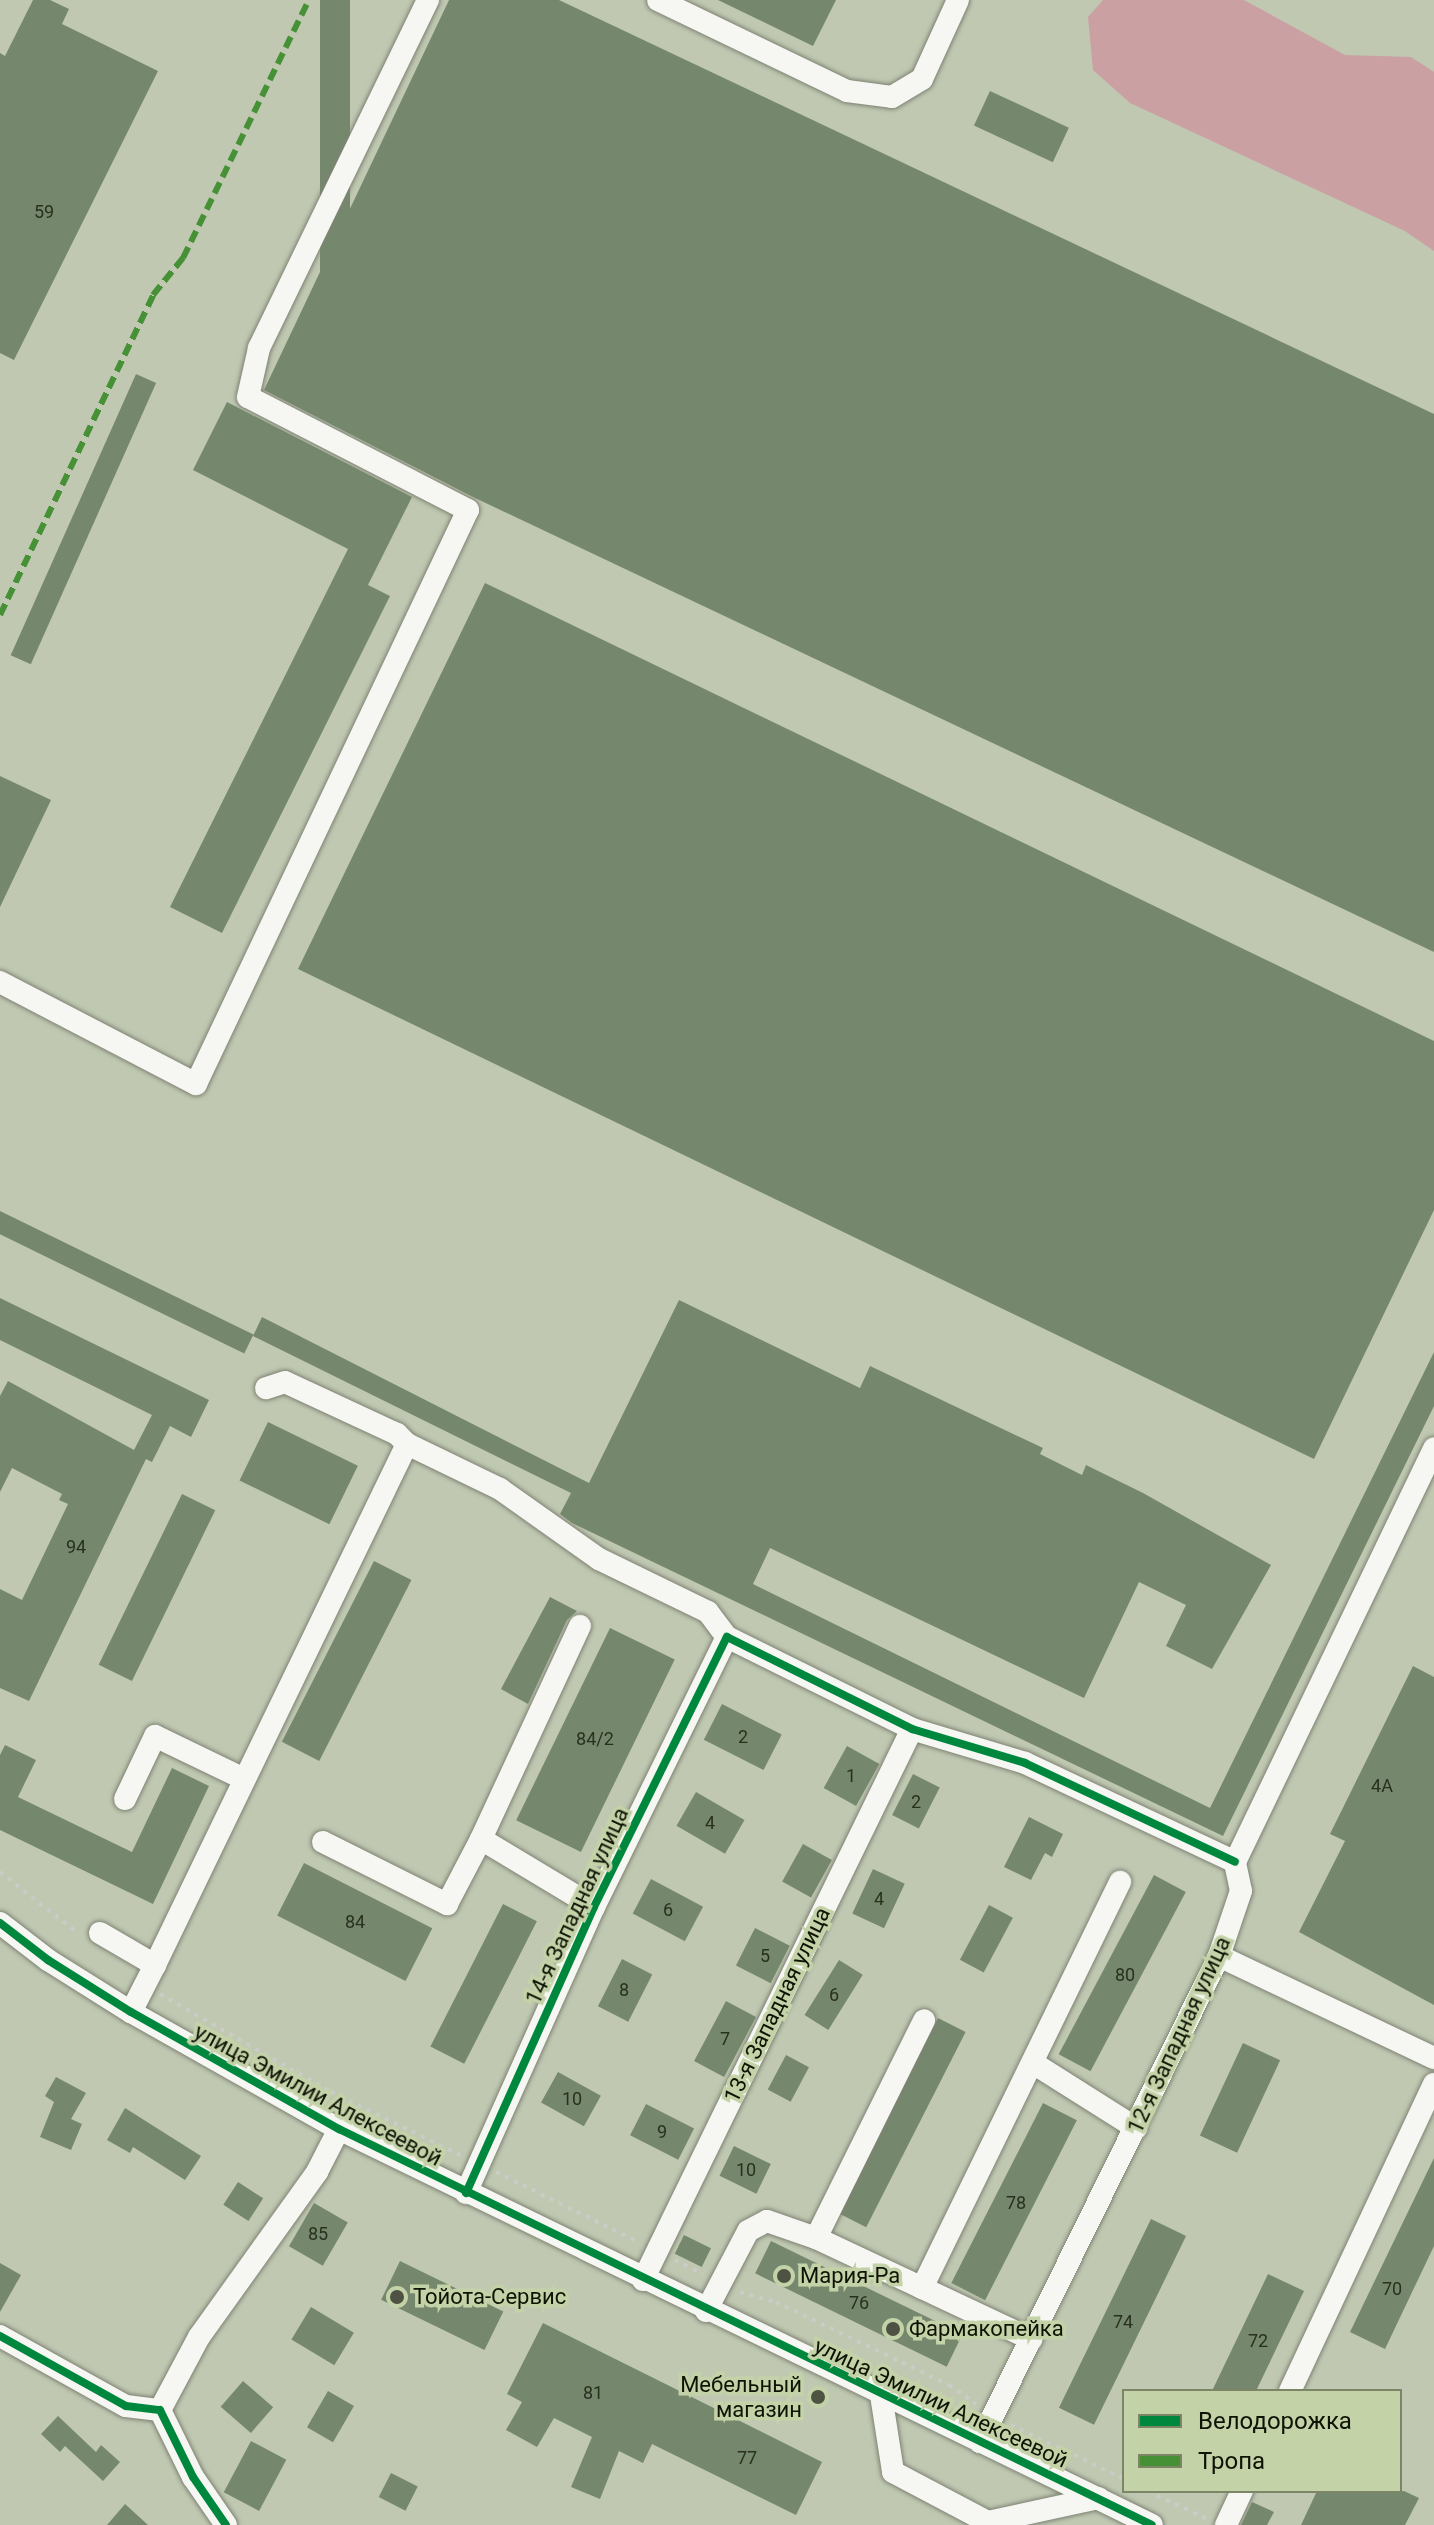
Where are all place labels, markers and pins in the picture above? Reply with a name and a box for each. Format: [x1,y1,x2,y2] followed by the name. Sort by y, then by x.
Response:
[800,2263,900,2289] place label: Мария-Ра
[775,2267,793,2285] marker: Мария-Ра
[413,2284,566,2310] place label: Тойота-Сервис
[388,2288,406,2306] marker: Тойота-Сервис
[909,2316,1064,2342] place label: Фармакопейка
[884,2320,902,2338] marker: Фармакопейка
[680,2371,802,2422] place label: Мебельный магазин
[809,2388,827,2406] marker: Мебельный магазин

